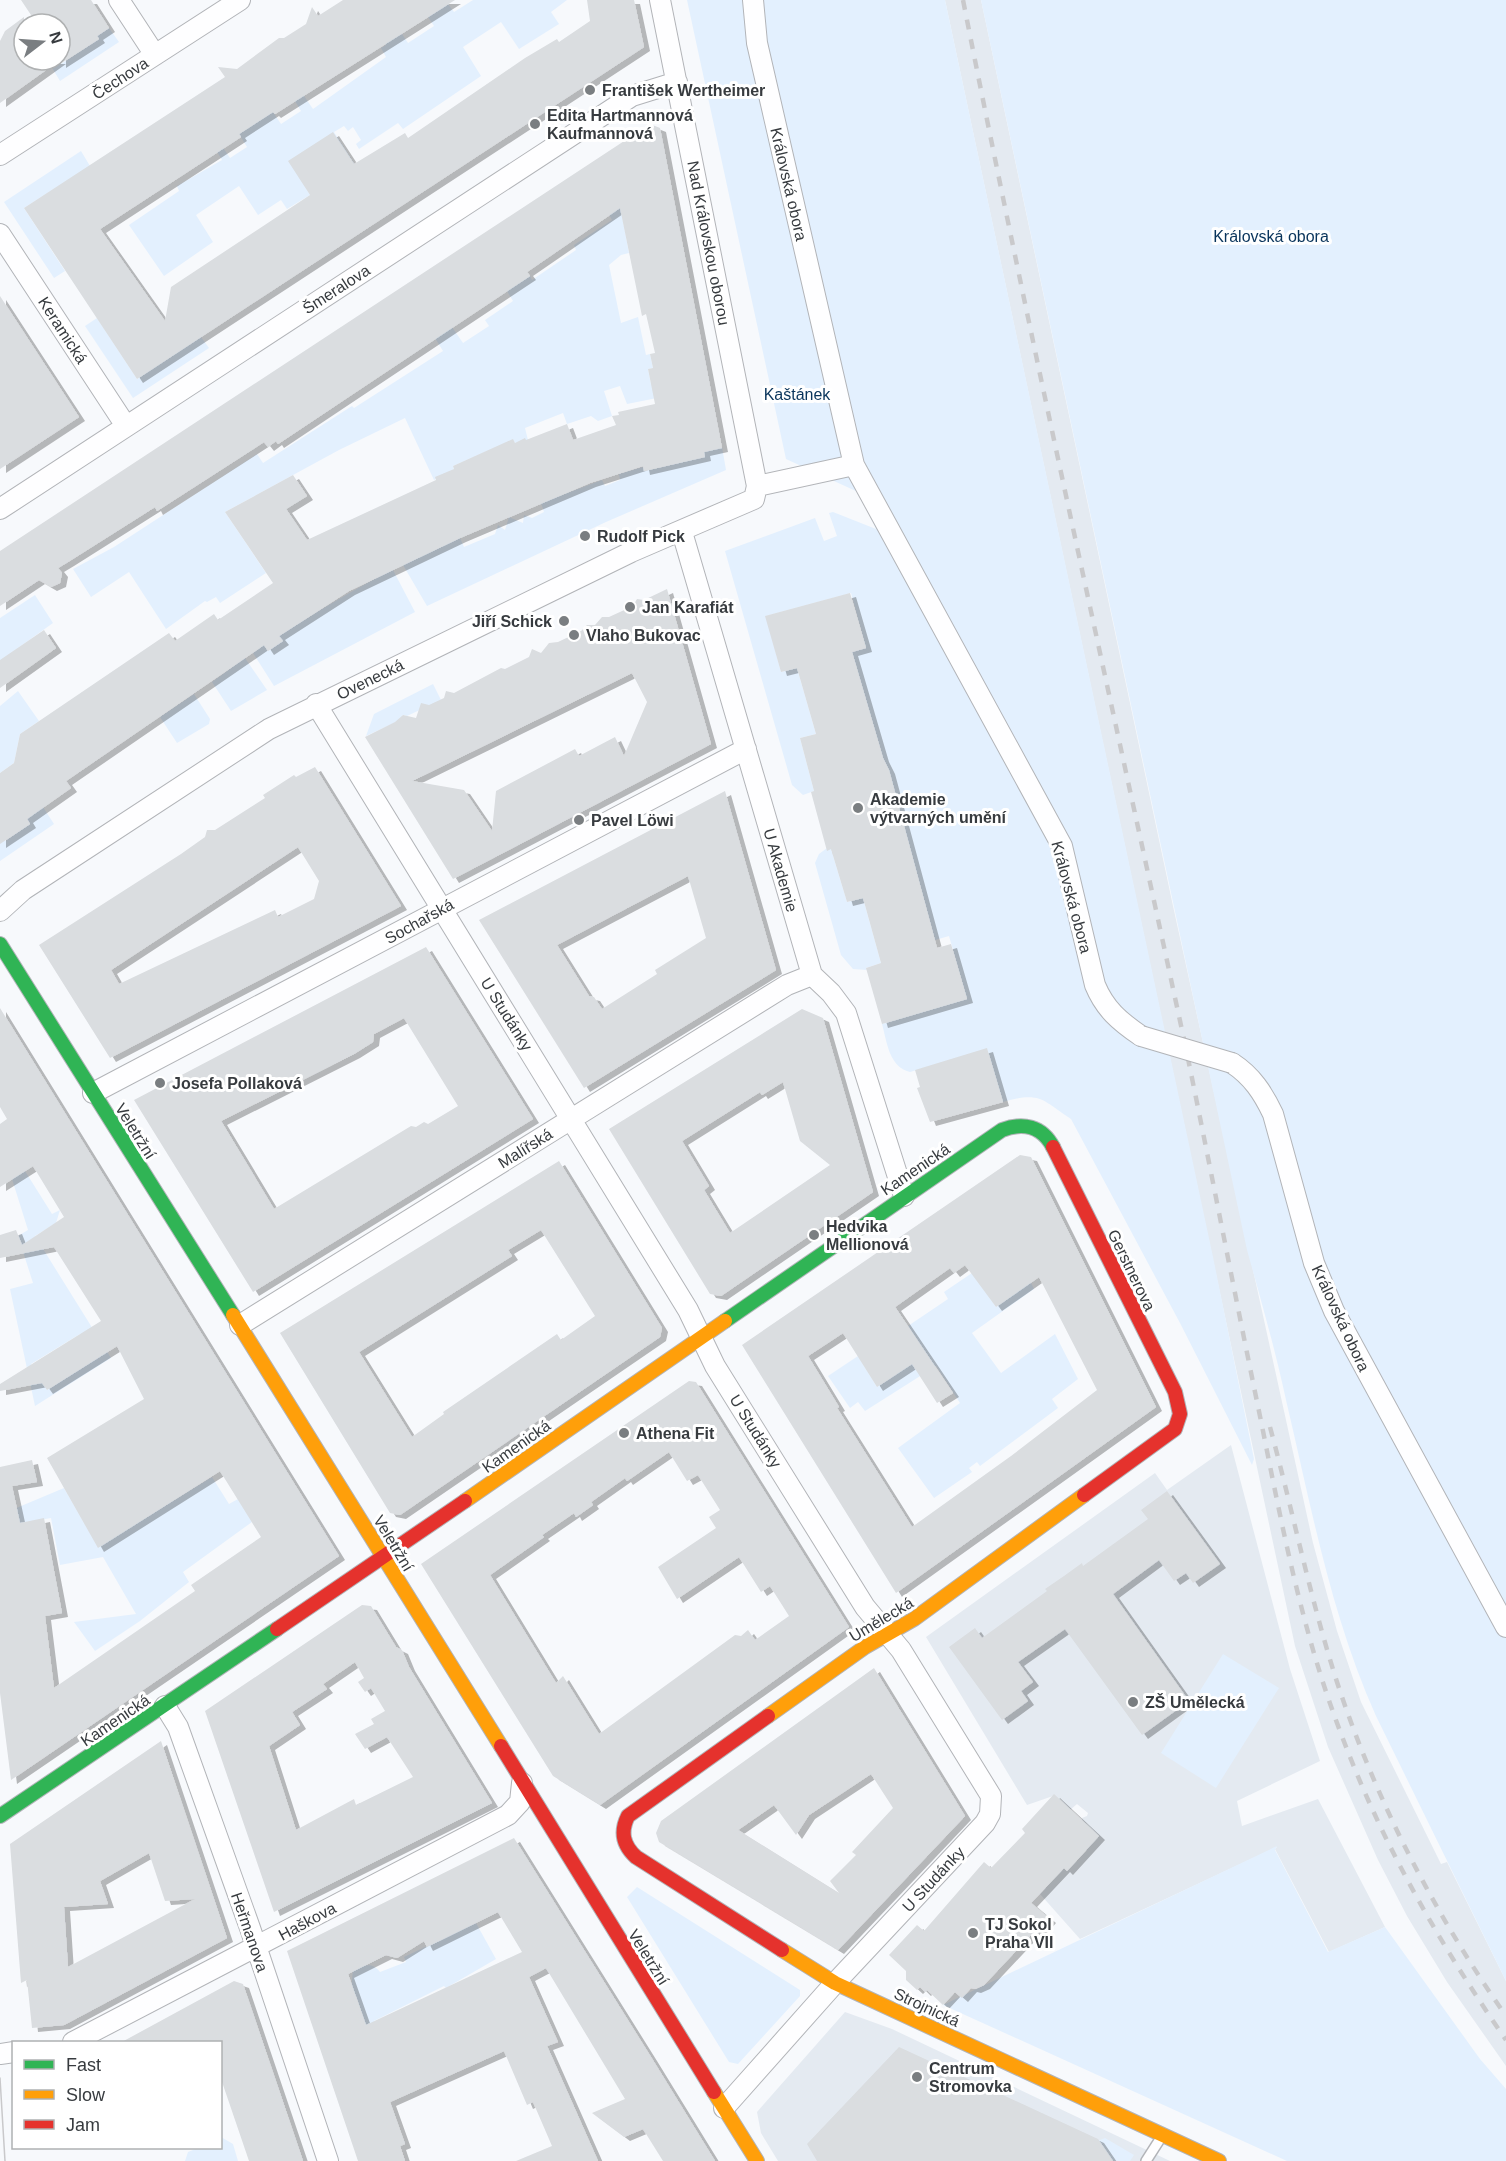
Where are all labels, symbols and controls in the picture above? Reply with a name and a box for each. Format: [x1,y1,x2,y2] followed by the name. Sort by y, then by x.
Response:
[12,12,72,72] north arrow
[46,30,66,46] text: N
[89,53,151,103] street label: Čechova
[602,82,765,99] place label: František Wertheimer
[583,83,597,97] marker: František Wertheimer
[547,107,693,142] place label: Edita Hartmannová Kaufmannová
[528,117,542,131] marker: Edita Hartmannová Kaufmannová
[767,126,810,242] street label: Královská obora
[684,159,733,327] street label: Nad Královskou oborou
[1213,228,1329,245] park label: Královská obora
[299,261,373,317] street label: Šmeralova
[35,294,90,367] street label: Keramická
[764,386,831,403] park label: Kaštánek
[597,528,685,545] place label: Rudolf Pick
[578,529,592,543] marker: Rudolf Pick
[642,599,734,616] place label: Jan Karafiát
[623,600,637,614] marker: Jan Karafiát
[472,613,552,630] place label: Jiří Schick
[557,614,571,628] marker: Jiří Schick
[586,627,701,644] place label: Vlaho Bukovac
[567,628,581,642] marker: Vlaho Bukovac
[334,656,406,703] street label: Ovenecká
[870,791,1007,826] place label: Akademie výtvarných umění
[851,801,865,815] marker: Akademie výtvarných umění
[591,812,674,829] place label: Pavel Löwi
[572,813,586,827] marker: Pavel Löwi
[760,826,801,914] street label: U Akademie
[1048,839,1095,955] street label: Královská obora
[382,896,457,947] street label: Sochařská
[477,975,536,1054] street label: U Studánky
[172,1075,302,1092] place label: Josefa Pollaková
[153,1076,167,1090] marker: Josefa Pollaková
[112,1100,160,1163] street label: Veletržní
[495,1125,555,1172] street label: Malířská
[878,1140,953,1199] street label: Kamenická
[826,1218,909,1253] place label: Hedvika Mellionová
[1105,1227,1159,1314] street label: Gerstnerova
[807,1228,821,1242] marker: Hedvika Mellionová
[1308,1262,1373,1374] street label: Královská obora
[726,1392,785,1471] street label: U Studánky
[479,1417,554,1476] street label: Kamenická
[636,1425,715,1442] place label: Athena Fit
[617,1426,631,1440] marker: Athena Fit
[370,1512,417,1575] street label: Veletržní
[846,1594,916,1645] street label: Umělecká
[78,1691,153,1750] street label: Kamenická
[1145,1693,1245,1711] place label: ZŠ Umělecká
[1126,1695,1140,1709] marker: ZŠ Umělecká
[899,1843,968,1915] street label: U Studánky
[228,1890,271,1974] street label: Heřmanova
[276,1899,339,1944] street label: Haškova
[985,1916,1053,1951] place label: TJ Sokol Praha VII
[625,1926,673,1989] street label: Veletržní
[966,1926,980,1940] marker: TJ Sokol Praha VII
[891,1985,962,2030] street label: Strojnická
[12,2041,222,2149] legend
[66,2055,101,2075] text: Fast
[929,2060,1012,2095] place label: Centrum Stromovka
[910,2070,924,2084] marker: Centrum Stromovka
[66,2085,106,2105] text: Slow
[66,2115,100,2135] text: Jam

